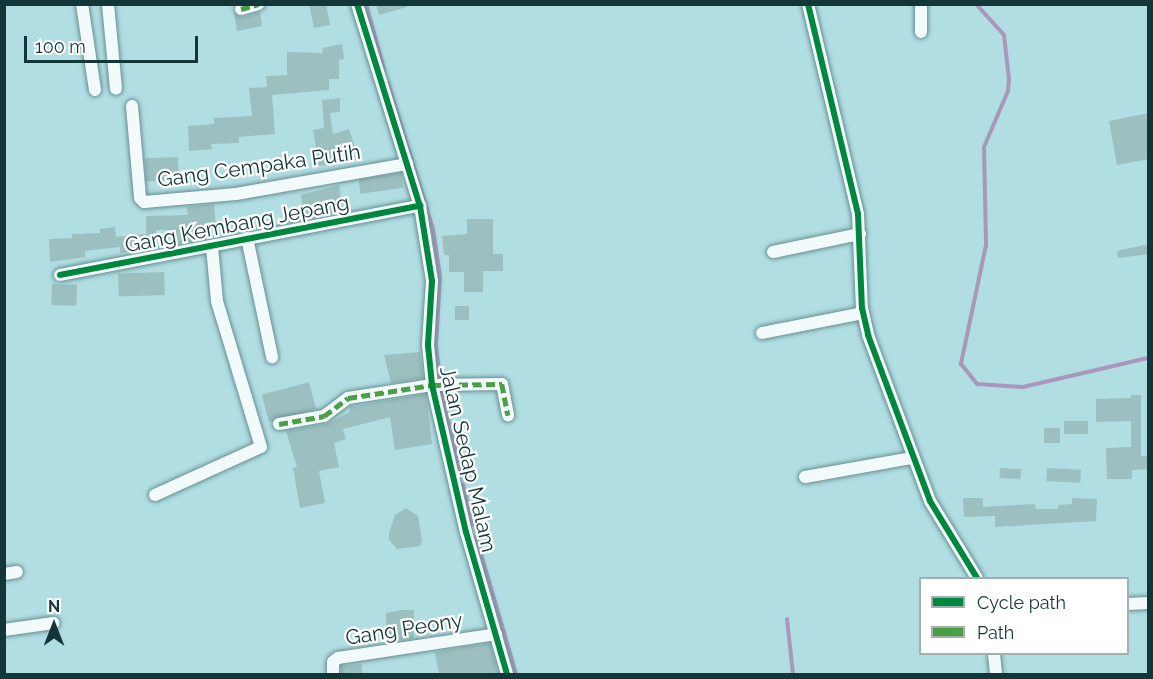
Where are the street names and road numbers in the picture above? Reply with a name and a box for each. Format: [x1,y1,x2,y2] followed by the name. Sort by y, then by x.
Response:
[156,139,362,193] street label: Gang Cempaka Putih
[123,190,351,258] street label: Gang Kembang Jepang
[434,363,502,555] street label: Jalan Sedap Malam
[344,607,464,651] street label: Gang Peony

